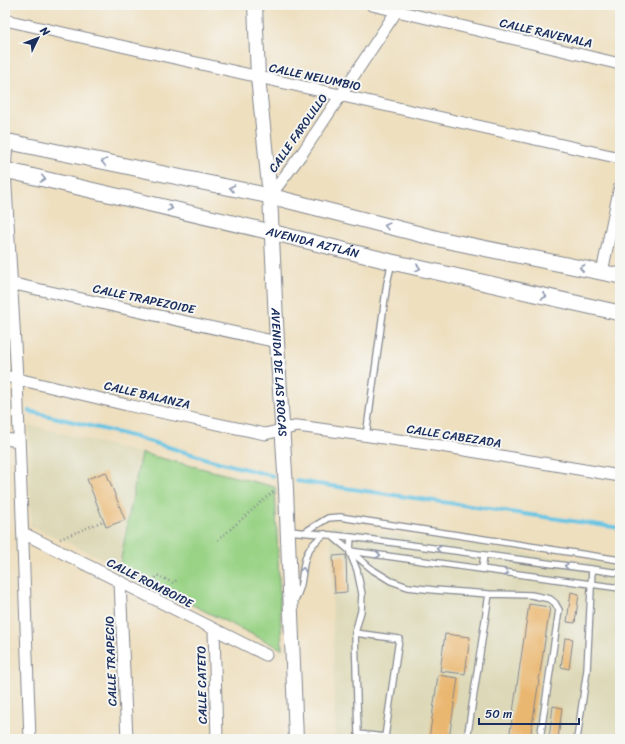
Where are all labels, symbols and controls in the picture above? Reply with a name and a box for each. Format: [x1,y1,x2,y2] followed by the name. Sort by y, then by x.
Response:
[497,12,595,54] street label: CALLE RAVENALA
[18,18,58,58] north arrow
[35,22,55,41] text: N
[267,57,363,98] street label: CALLE NELUMBIO
[262,89,334,177] street label: CALLE FAROLILLO
[101,158,107,167] one-way arrow
[40,174,46,182] one-way arrow
[229,185,235,193] one-way arrow
[167,204,173,212] one-way arrow
[263,220,362,265] street label: AVENIDA AZTLÁN
[384,222,391,231] one-way arrow
[414,263,421,271] one-way arrow
[579,264,585,273] one-way arrow
[91,277,198,321] street label: CALLE TRAPEZOIDE
[541,292,548,300] one-way arrow
[264,306,294,438] street label: AVENIDA DE LAS ROCAS
[102,374,192,416] street label: CALLE BALANZA
[405,418,503,454] street label: CALLE CABEZADA
[436,545,442,554] one-way arrow
[375,550,381,559] one-way arrow
[103,552,198,615] street label: CALLE ROMBOIDE
[564,562,571,571] one-way arrow
[298,567,307,573] one-way arrow
[503,568,510,577] one-way arrow
[98,615,124,707] street label: CALLE TRAPECIO
[190,645,214,724] street label: CALLE CATETO
[479,700,579,726] scale bar
[485,703,512,725] text: 50 m

